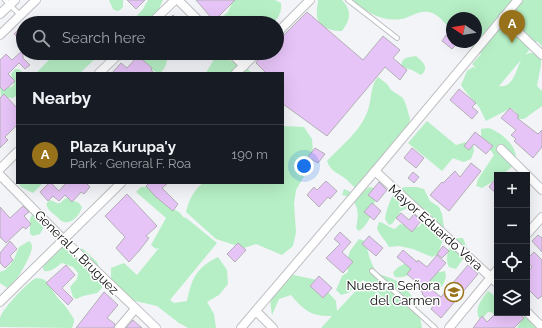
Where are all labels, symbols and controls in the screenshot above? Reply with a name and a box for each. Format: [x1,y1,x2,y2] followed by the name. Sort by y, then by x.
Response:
[499,10,525,43] pin: A
[446,12,482,48] north arrow
[16,16,284,60] search box
[30,27,52,49] icon: search
[62,29,145,47] text: Search here
[32,88,91,108] text: Nearby
[70,138,176,156] text: Plaza Kurupa'y
[41,147,49,162] text: A
[232,147,268,162] text: 190 m
[70,156,191,171] text: Park · General F. Roa
[294,156,314,176] your location
[494,172,530,316] map controls
[494,172,530,208] button: +
[386,181,486,274] street label: Mayor Eduardo Vera
[32,207,122,297] street label: General J. Bruguez
[494,208,530,244] button: −
[494,244,530,280] button: locate
[347,278,440,308] place label: Nuestra Señora del Carmen
[494,280,530,316] button: layers
[443,281,465,303] school or university icon: Nuestra Señora del Carmen

